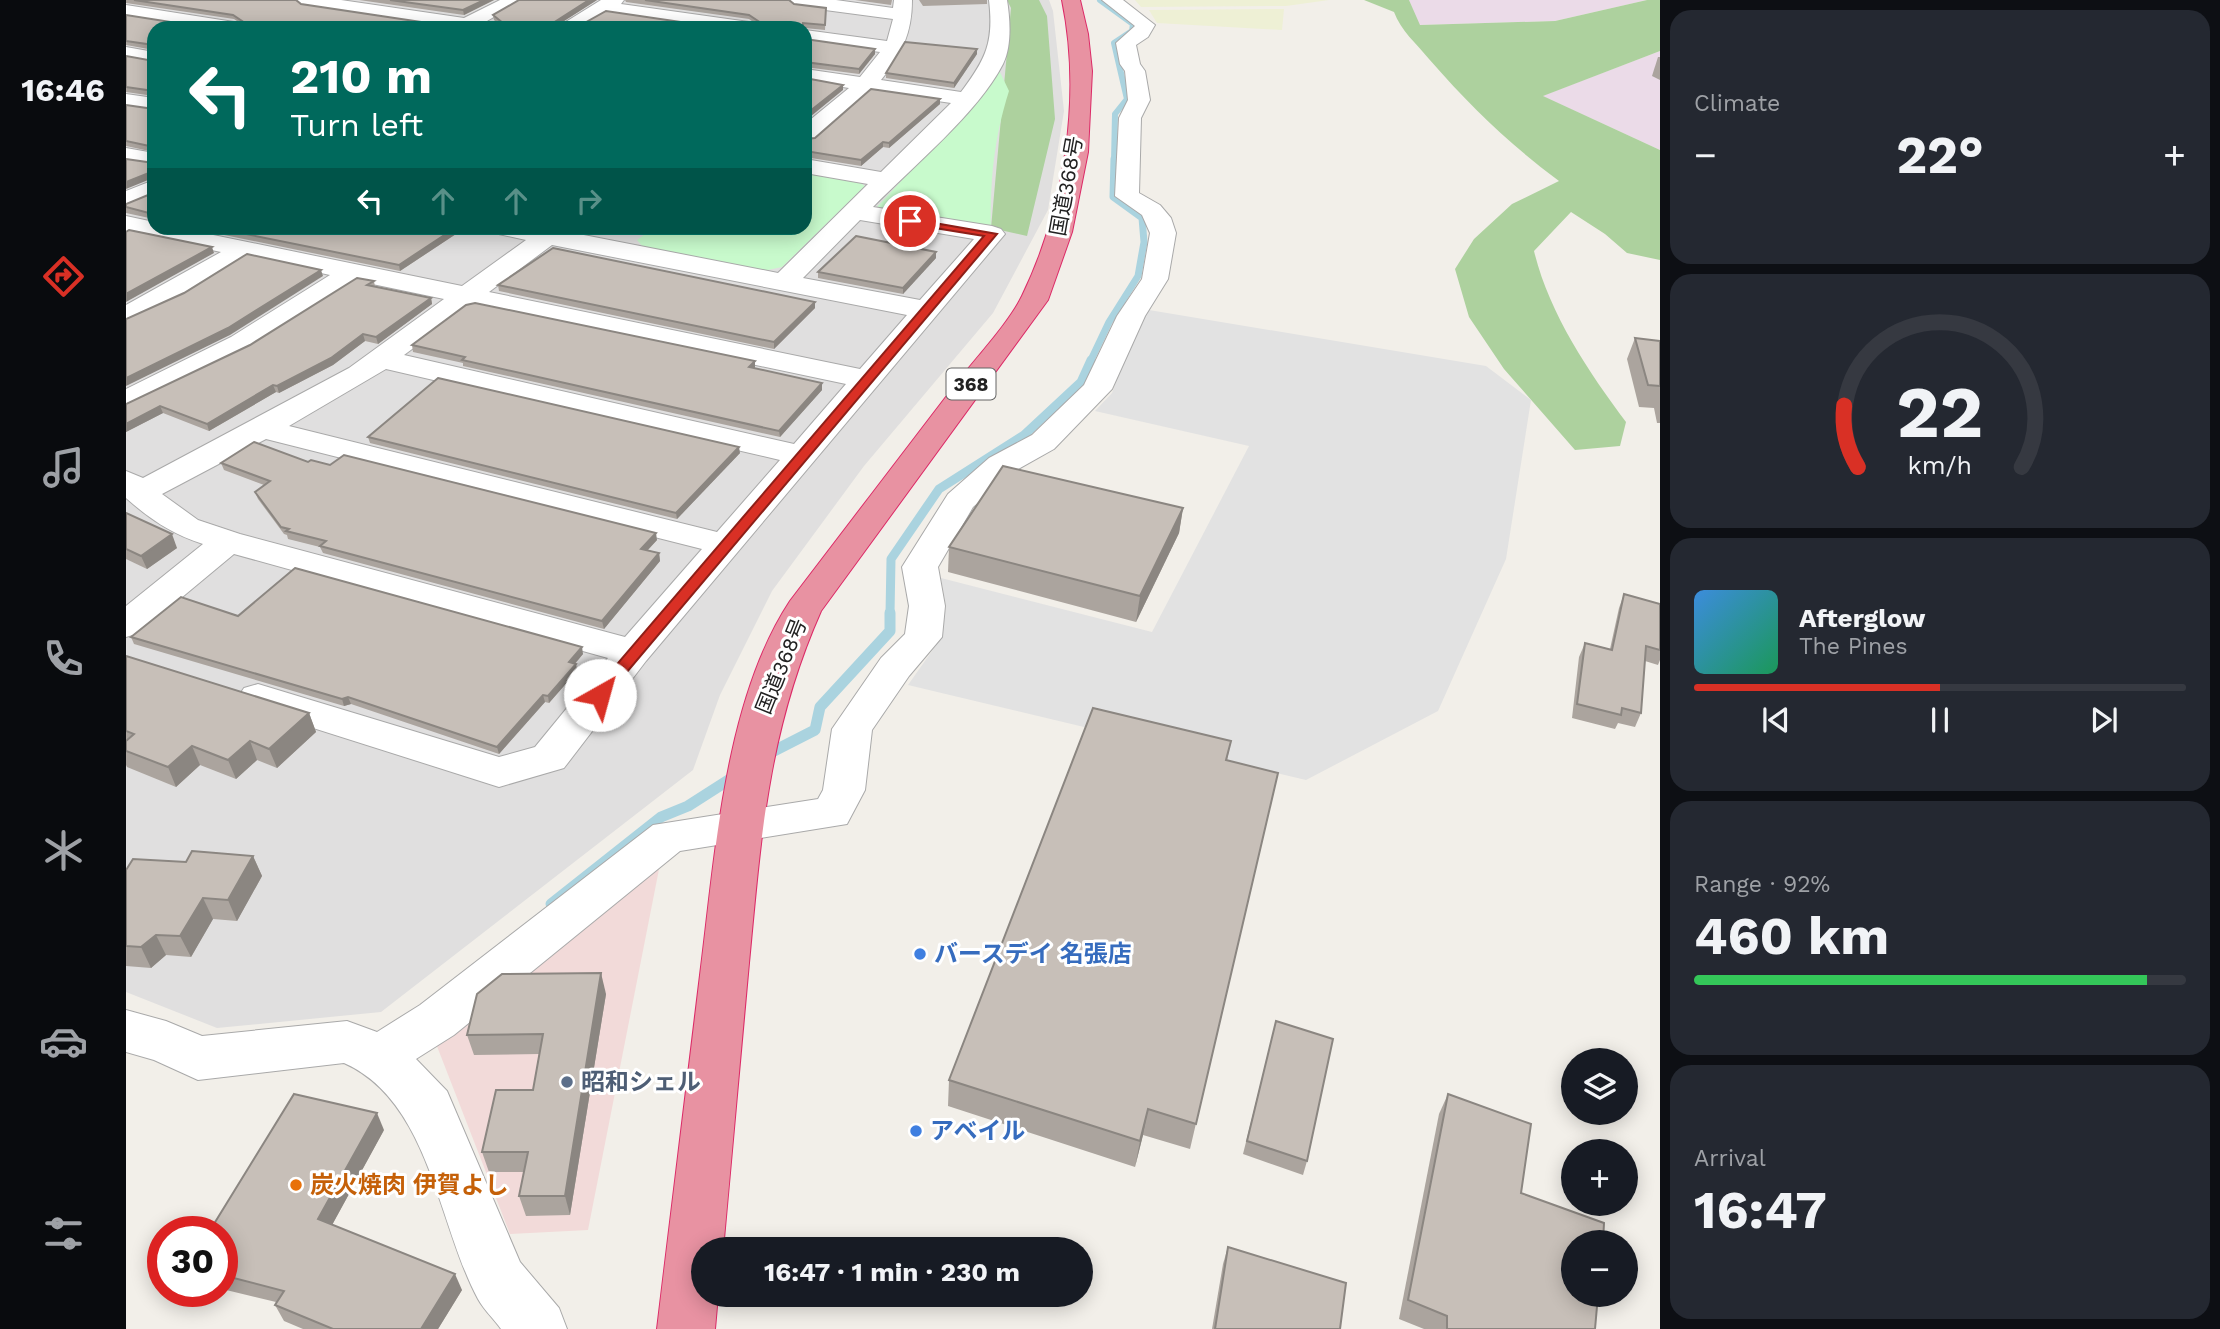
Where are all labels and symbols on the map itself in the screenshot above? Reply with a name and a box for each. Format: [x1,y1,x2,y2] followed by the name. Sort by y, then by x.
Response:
[1045,134,1087,238] street label: 国道368号
[880,191,940,251] pin
[946,368,996,400] road number: 368
[751,615,811,717] street label: 国道368号
[563,658,637,732] position arrow
[934,940,1132,968] place label: バースデイ 名張店
[912,946,928,962] marker: バースデイ 名張店
[581,1068,701,1096] place label: 昭和シェル
[559,1074,575,1090] marker: 昭和シェル
[930,1117,1026,1145] place label: アベイル
[908,1123,924,1139] marker: アベイル
[310,1171,509,1199] place label: 炭火焼肉 伊賀よし
[288,1177,304,1193] marker: 炭火焼肉 伊賀よし
[147,1216,238,1307] speed limit sign: 30

